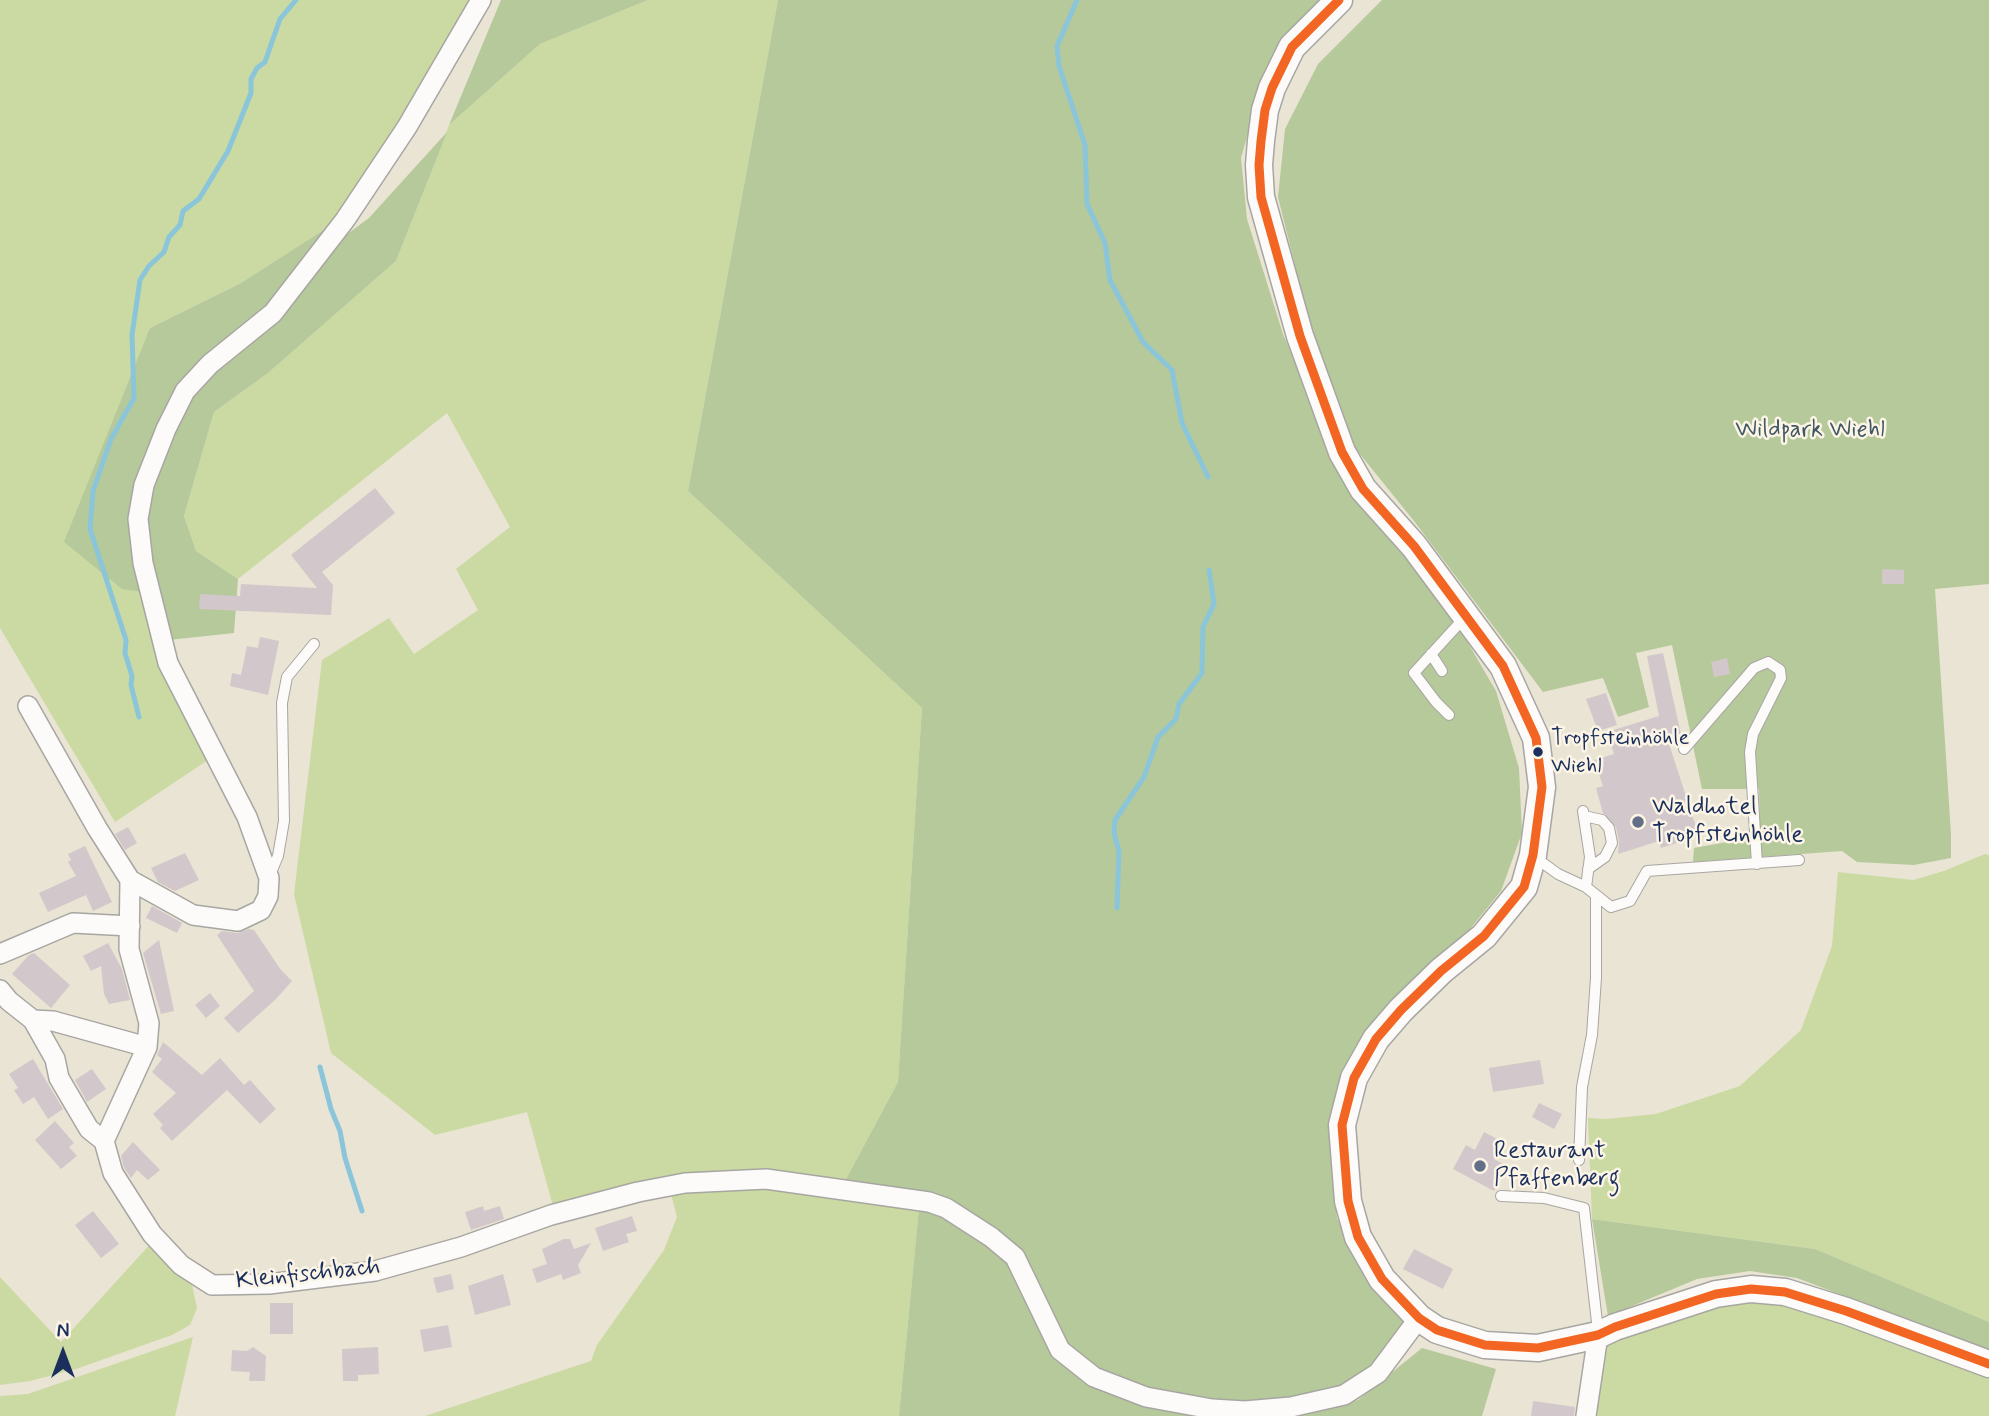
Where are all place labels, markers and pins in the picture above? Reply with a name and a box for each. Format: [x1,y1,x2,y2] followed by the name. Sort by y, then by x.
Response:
[1551,726,1689,778] place label: Tropfsteinhöhle Wiehl
[1531,745,1545,759] marker: Tropfsteinhöhle Wiehl
[1652,794,1803,850] place label: Waldhotel Tropfsteinhöhle
[1630,814,1646,830] marker: Waldhotel Tropfsteinhöhle
[1494,1138,1620,1194] place label: Restaurant Pfaffenberg
[1472,1158,1488,1174] marker: Restaurant Pfaffenberg

